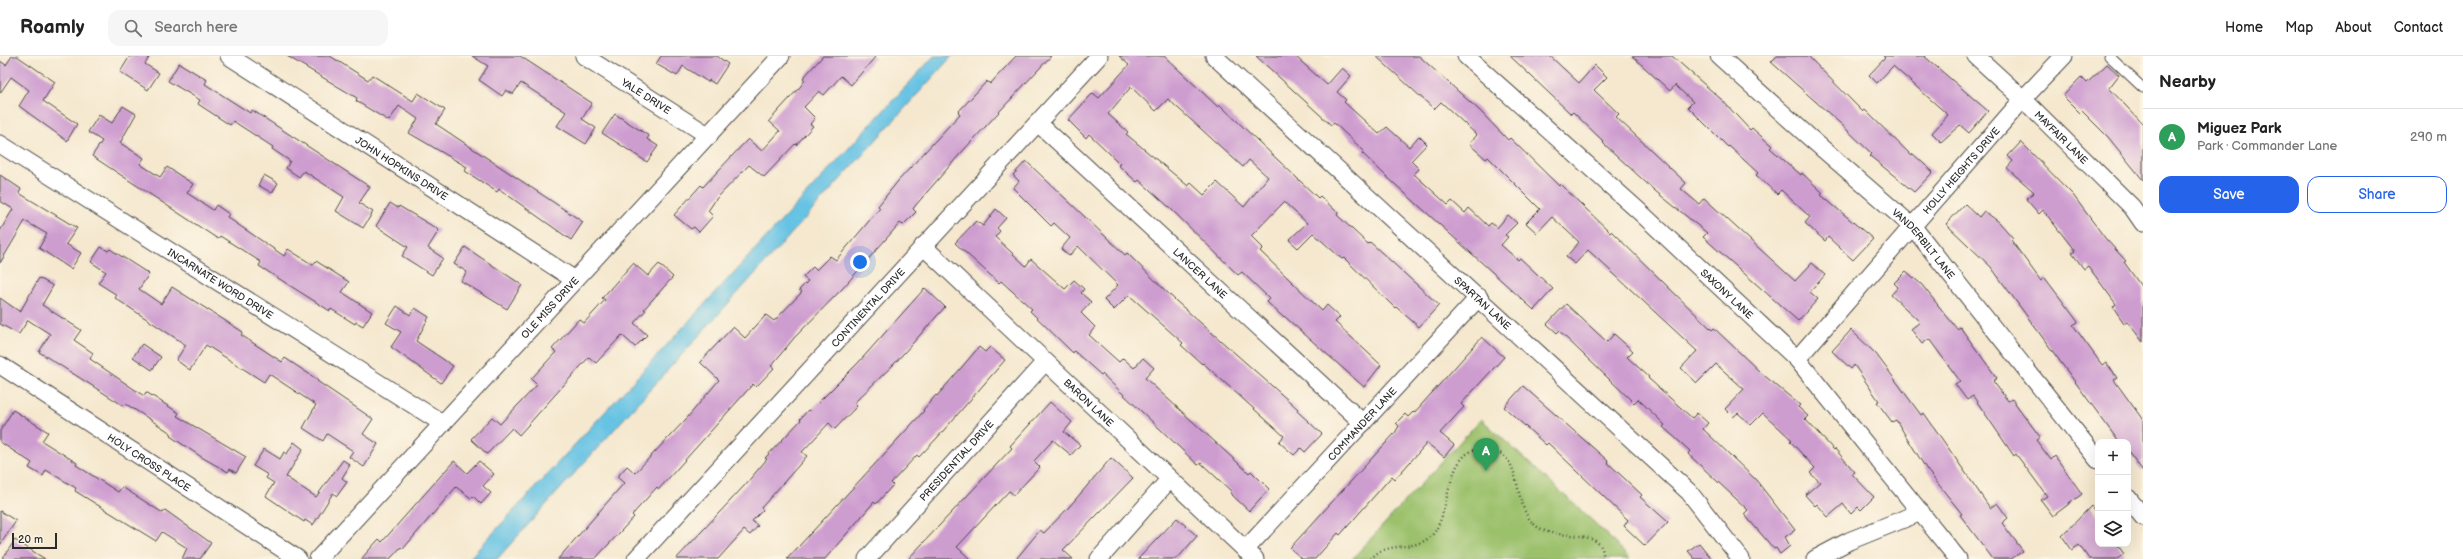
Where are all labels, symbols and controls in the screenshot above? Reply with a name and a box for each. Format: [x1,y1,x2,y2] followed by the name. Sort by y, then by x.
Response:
[108,10,388,46] search box
[20,16,84,39] text: Roamly
[122,17,144,39] icon: search
[154,18,238,37] text: Search here
[2225,19,2263,36] text: Home
[2285,19,2313,36] text: Map
[2335,19,2372,36] text: About
[2394,19,2443,36] text: Contact
[2159,72,2216,92] text: Nearby
[618,76,673,117] street label: YALE DRIVE
[2032,109,2090,167] street label: MAYFAIR LANE
[2197,119,2282,138] text: Miguez Park
[1921,125,2003,217] street label: HOLLY HEIGHTS DRIVE
[2168,129,2176,145] text: A
[2410,129,2447,145] text: 290 m
[353,134,450,203] street label: JOHN HOPKINS DRIVE
[2197,138,2337,154] text: Park · Commander Lane
[2159,176,2299,213] button: Save
[2307,176,2447,213] button: Share
[1889,207,1957,282] street label: VANDERBILT LANE
[165,246,275,322] street label: INCARNATE WORD DRIVE
[1170,246,1229,302] street label: LANCER LANE
[850,252,870,272] your location
[829,266,908,350] street label: CONTINENTAL DRIVE
[1698,267,1755,322] street label: SAXONY LANE
[519,274,582,341] street label: OLE MISS DRIVE
[1452,275,1513,333] street label: SPARTAN LANE
[1061,377,1116,430] street label: BARON LANE
[1326,385,1400,464] street label: COMMANDER LANE
[917,418,997,504] street label: PRESIDENTIAL DRIVE
[105,432,193,495] street label: HOLY CROSS PLACE
[1473,438,1499,471] pin: A
[2095,439,2131,547] map controls
[2095,439,2131,475] button: +
[2095,475,2131,511] button: −
[2095,511,2131,547] button: layers
[12,531,57,550] scale bar
[18,533,43,546] text: 20 m

